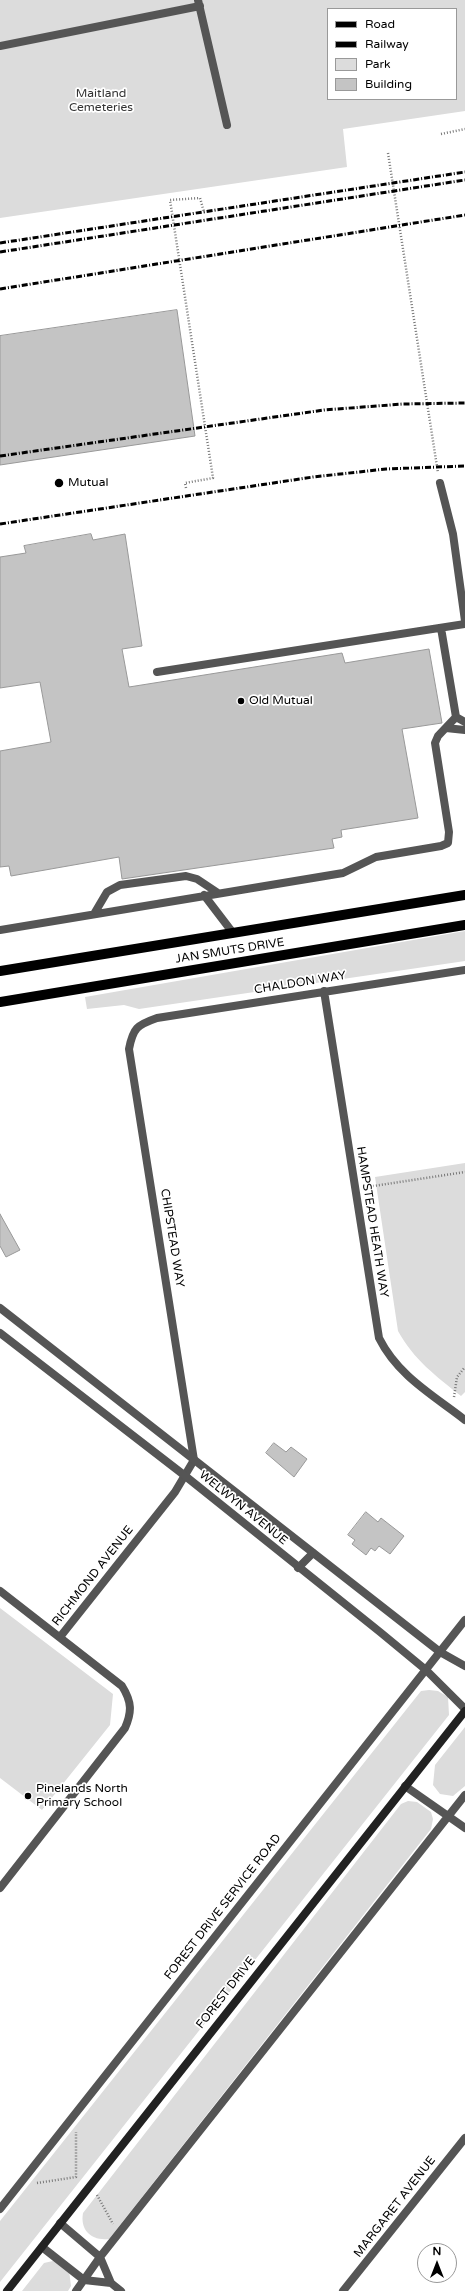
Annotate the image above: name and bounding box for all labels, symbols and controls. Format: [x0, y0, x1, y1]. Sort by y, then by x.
legend [327, 8, 457, 100]
text: Road [365, 17, 395, 31]
text: Railway [365, 37, 409, 51]
text: Park [365, 57, 391, 71]
text: Building [365, 77, 412, 91]
park label: Maitland Cemeteries [69, 87, 133, 115]
place label: Mutual [68, 476, 108, 490]
marker: Mutual [53, 477, 65, 489]
place label: Old Mutual [249, 694, 313, 708]
marker: Old Mutual [236, 696, 246, 706]
street label: JAN SMUTS DRIVE [174, 935, 286, 967]
street label: CHALDON WAY [253, 969, 347, 997]
street label: HAMPSTEAD HEATH WAY [353, 1145, 391, 1299]
street label: CHIPSTEAD WAY [157, 1188, 187, 1288]
street label: WELWYN AVENUE [196, 1468, 290, 1548]
street label: RICHMOND AVENUE [49, 1523, 137, 1629]
place label: Pinelands North Primary School [36, 1782, 128, 1810]
marker: Pinelands North Primary School [23, 1791, 33, 1801]
street label: FOREST DRIVE SERVICE ROAD [162, 1831, 284, 1983]
street label: FOREST DRIVE [193, 1954, 259, 2032]
street label: MARGARET AVENUE [351, 2153, 439, 2261]
north arrow [417, 2243, 457, 2283]

